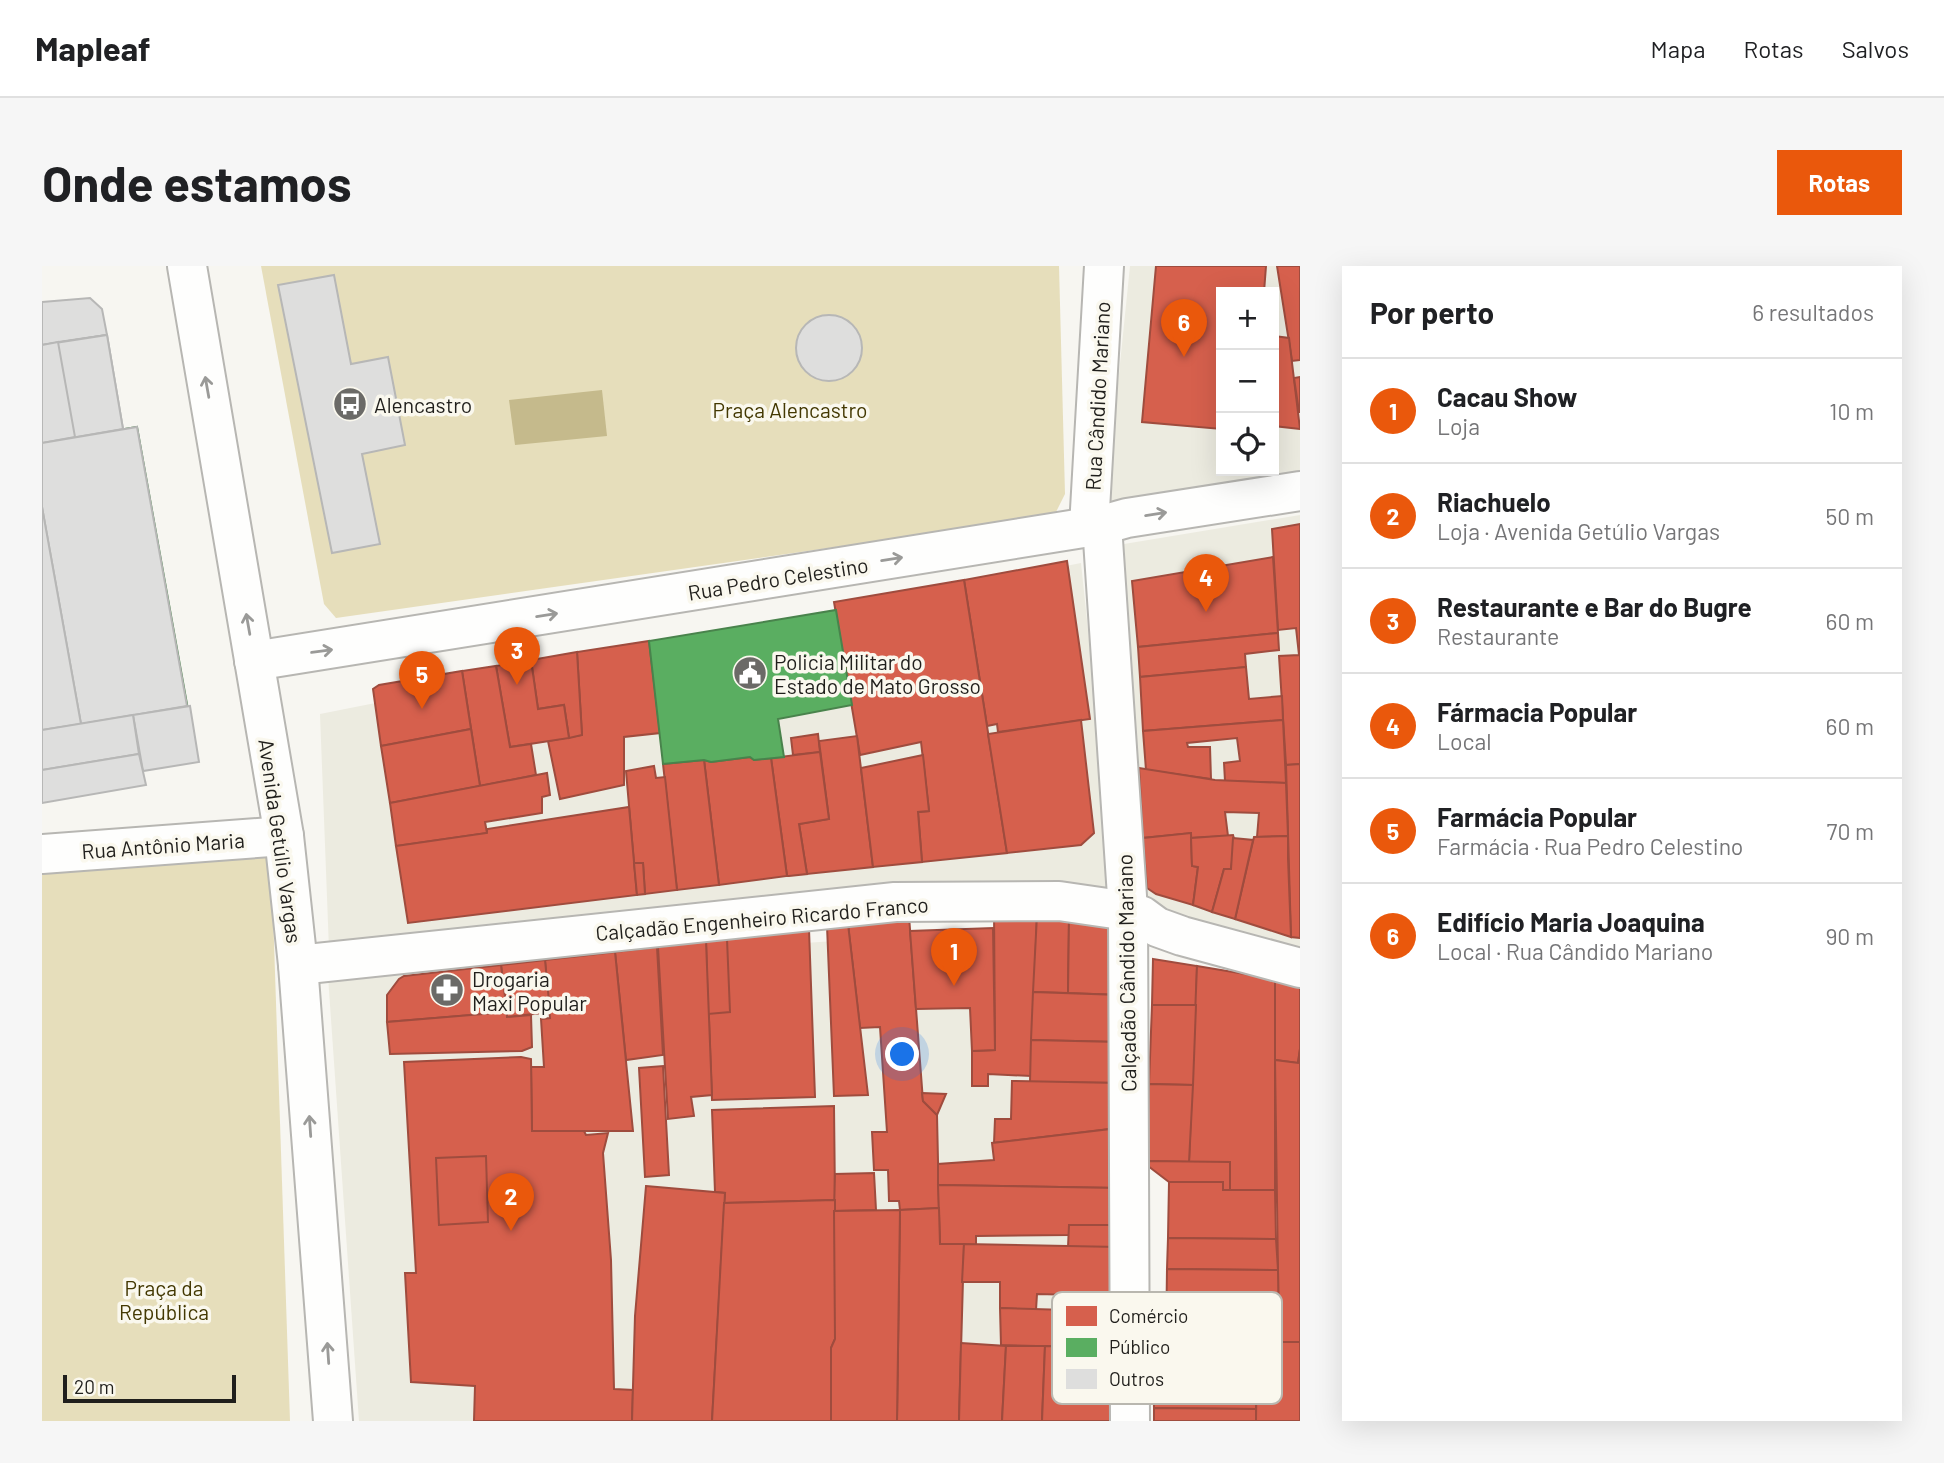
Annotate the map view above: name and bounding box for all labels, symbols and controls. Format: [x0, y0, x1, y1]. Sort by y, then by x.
text: Mapleaf [35, 28, 151, 68]
text: Mapa [1651, 34, 1706, 63]
text: Rotas [1744, 34, 1804, 63]
text: Salvos [1842, 34, 1909, 63]
button: Rotas [1777, 150, 1902, 215]
text: Onde estamos [42, 153, 351, 212]
map controls [1216, 287, 1279, 476]
button: + [1216, 287, 1279, 350]
text: Por perto [1370, 294, 1494, 330]
text: 6 resultados [1752, 298, 1874, 326]
pin: 6 [1161, 299, 1207, 357]
street label: Rua Cândido Mariano [1080, 301, 1114, 491]
button: − [1216, 350, 1279, 413]
one-way arrow [200, 376, 214, 399]
text: Cacau Show [1437, 381, 1577, 412]
bus stop icon: Alencastro [331, 385, 369, 423]
place label: Alencastro [374, 392, 472, 417]
park label: Praça Alencastro [713, 397, 867, 422]
text: 1 [1389, 397, 1397, 425]
text: 10 m [1829, 397, 1874, 425]
text: Loja [1437, 412, 1480, 440]
button: locate [1216, 413, 1279, 476]
text: Riachuelo [1437, 486, 1551, 517]
text: 2 [1387, 502, 1399, 530]
text: 50 m [1826, 502, 1874, 530]
one-way arrow [1144, 507, 1167, 520]
text: Loja · Avenida Getúlio Vargas [1437, 517, 1720, 545]
street label: Rua Pedro Celestino [686, 551, 870, 605]
one-way arrow [880, 552, 903, 565]
pin: 4 [1183, 554, 1229, 612]
text: Restaurante e Bar do Bugre [1437, 591, 1752, 622]
text: 3 [1387, 607, 1399, 635]
text: 60 m [1826, 607, 1874, 635]
one-way arrow [535, 608, 557, 621]
one-way arrow [241, 613, 254, 636]
text: Restaurante [1437, 622, 1559, 650]
pin: 3 [494, 627, 540, 685]
one-way arrow [310, 645, 333, 658]
place label: Policia Militar do Estado de Mato Grosso [774, 649, 981, 698]
pin: 5 [399, 651, 445, 709]
public building icon: Policia Militar do Estado de Mato Grosso [731, 654, 769, 692]
text: Fármacia Popular [1437, 696, 1637, 727]
text: 4 [1386, 712, 1400, 740]
text: 60 m [1826, 712, 1874, 740]
text: Local [1437, 727, 1492, 755]
street label: Avenida Getúlio Vargas [254, 737, 308, 945]
text: Farmácia Popular [1437, 801, 1637, 832]
text: 5 [1387, 817, 1399, 845]
text: 70 m [1827, 817, 1874, 845]
street label: Rua Antônio Maria [81, 827, 245, 863]
text: Farmácia · Rua Pedro Celestino [1437, 832, 1743, 860]
street label: Calçadão Cândido Mariano [1111, 854, 1141, 1092]
street label: Calçadão Engenheiro Ricardo Franco [594, 891, 930, 945]
text: Edifício Maria Joaquina [1437, 906, 1705, 937]
text: 6 [1387, 922, 1399, 950]
text: 90 m [1825, 922, 1874, 950]
pin: 1 [931, 928, 977, 986]
text: Local · Rua Cândido Mariano [1437, 937, 1713, 965]
place label: Drogaria Maxi Popular [472, 966, 587, 1015]
pharmacy icon: Drogaria Maxi Popular [428, 971, 466, 1009]
your location [885, 1037, 919, 1071]
one-way arrow [304, 1115, 317, 1138]
pin: 2 [488, 1173, 534, 1231]
park label: Praça da República [119, 1275, 209, 1324]
legend [1052, 1292, 1282, 1404]
text: Comércio [1109, 1304, 1188, 1327]
text: Público [1109, 1335, 1170, 1358]
one-way arrow [321, 1342, 334, 1365]
text: Outros [1109, 1367, 1164, 1390]
scale bar [63, 1372, 236, 1404]
text: 20 m [74, 1375, 114, 1398]

